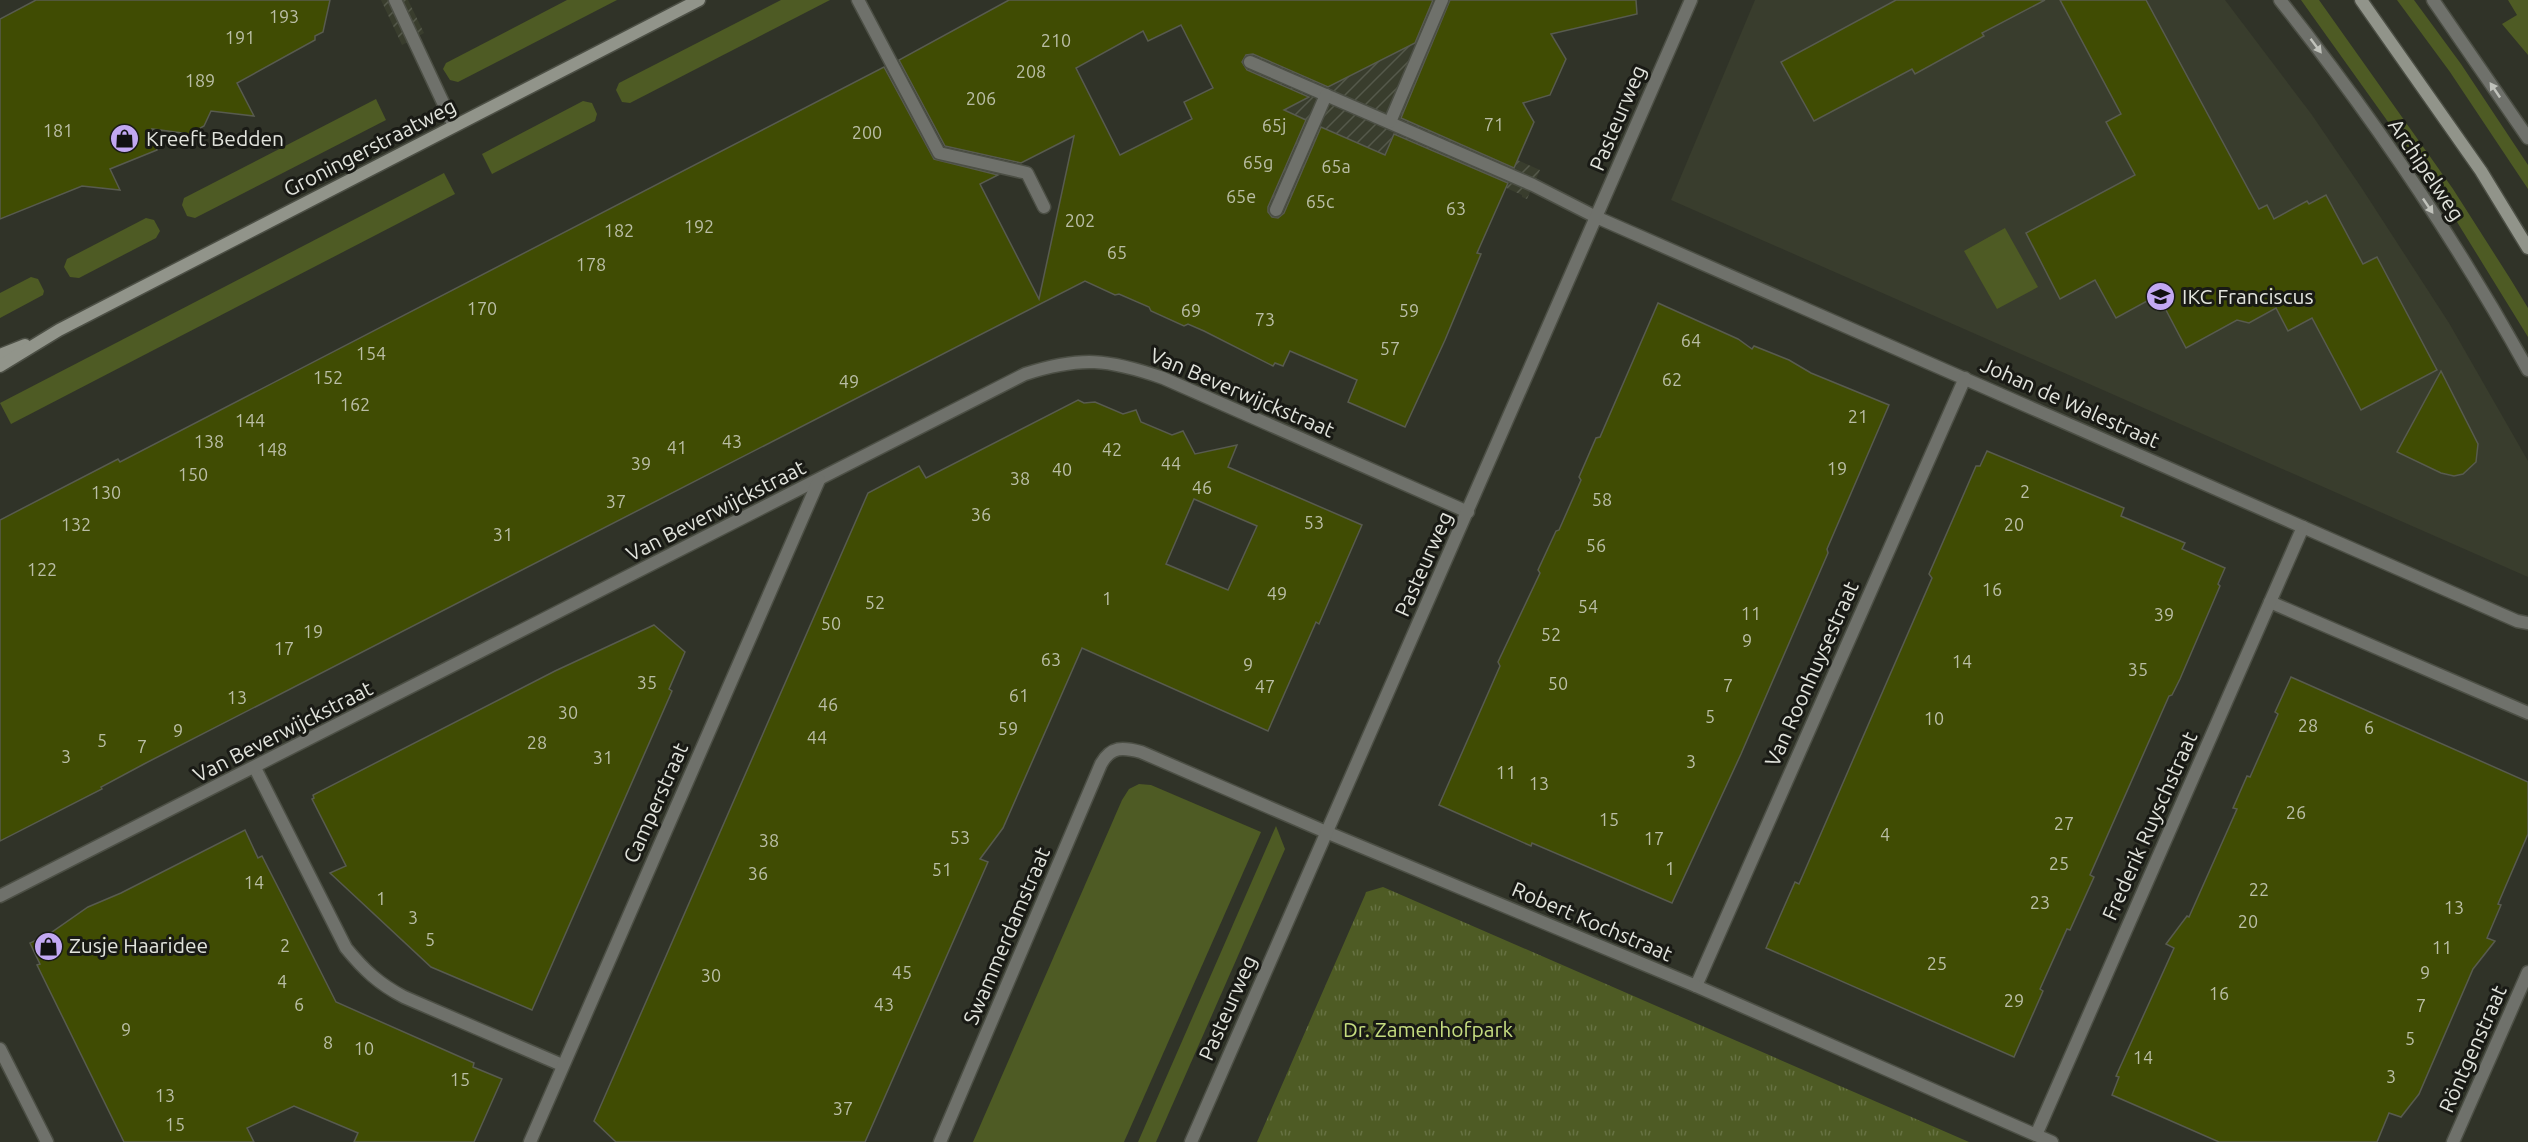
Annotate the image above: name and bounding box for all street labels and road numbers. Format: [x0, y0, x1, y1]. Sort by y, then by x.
street label: Pasteurweg [1584, 61, 1650, 174]
street label: Groningerstraatweg [279, 93, 460, 201]
street label: Archipelweg [2384, 114, 2470, 225]
street label: Van Beverwijckstraat [1147, 342, 1338, 442]
street label: Johan de Walestraat [1977, 352, 2163, 452]
street label: Van Beverwijckstraat [622, 455, 809, 566]
street label: Pasteurweg [1389, 507, 1457, 620]
street label: Van Roonhuysestraat [1759, 577, 1863, 770]
street label: Van Beverwijckstraat [189, 676, 376, 787]
street label: Frederik Ruyschstraat [2097, 728, 2201, 924]
street label: Camperstraat [618, 739, 692, 866]
street label: Swammerdamstraat [958, 843, 1054, 1028]
street label: Robert Kochstraat [1509, 876, 1676, 966]
street label: Pasteurweg [1193, 951, 1261, 1064]
street label: Röntgenstraat [2433, 981, 2511, 1116]

